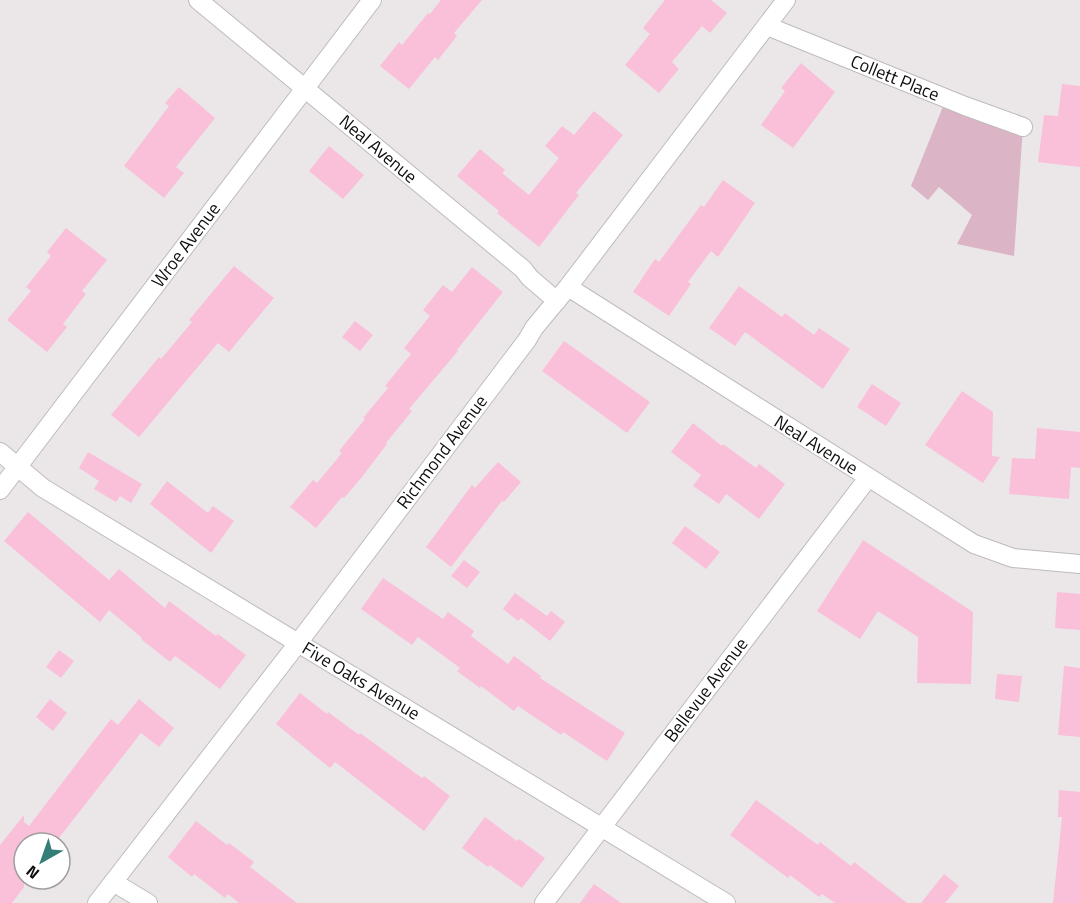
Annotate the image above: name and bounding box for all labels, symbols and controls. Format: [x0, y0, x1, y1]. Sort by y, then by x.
street label: Collett Place [847, 47, 944, 108]
street label: Neal Avenue [333, 108, 423, 189]
street label: Wroe Avenue [145, 196, 227, 293]
street label: Richmond Avenue [390, 389, 493, 514]
street label: Neal Avenue [769, 408, 864, 481]
street label: Bellevue Avenue [657, 632, 754, 748]
street label: Five Oaks Avenue [297, 635, 425, 726]
north arrow [12, 831, 72, 891]
text: N [20, 860, 44, 885]

